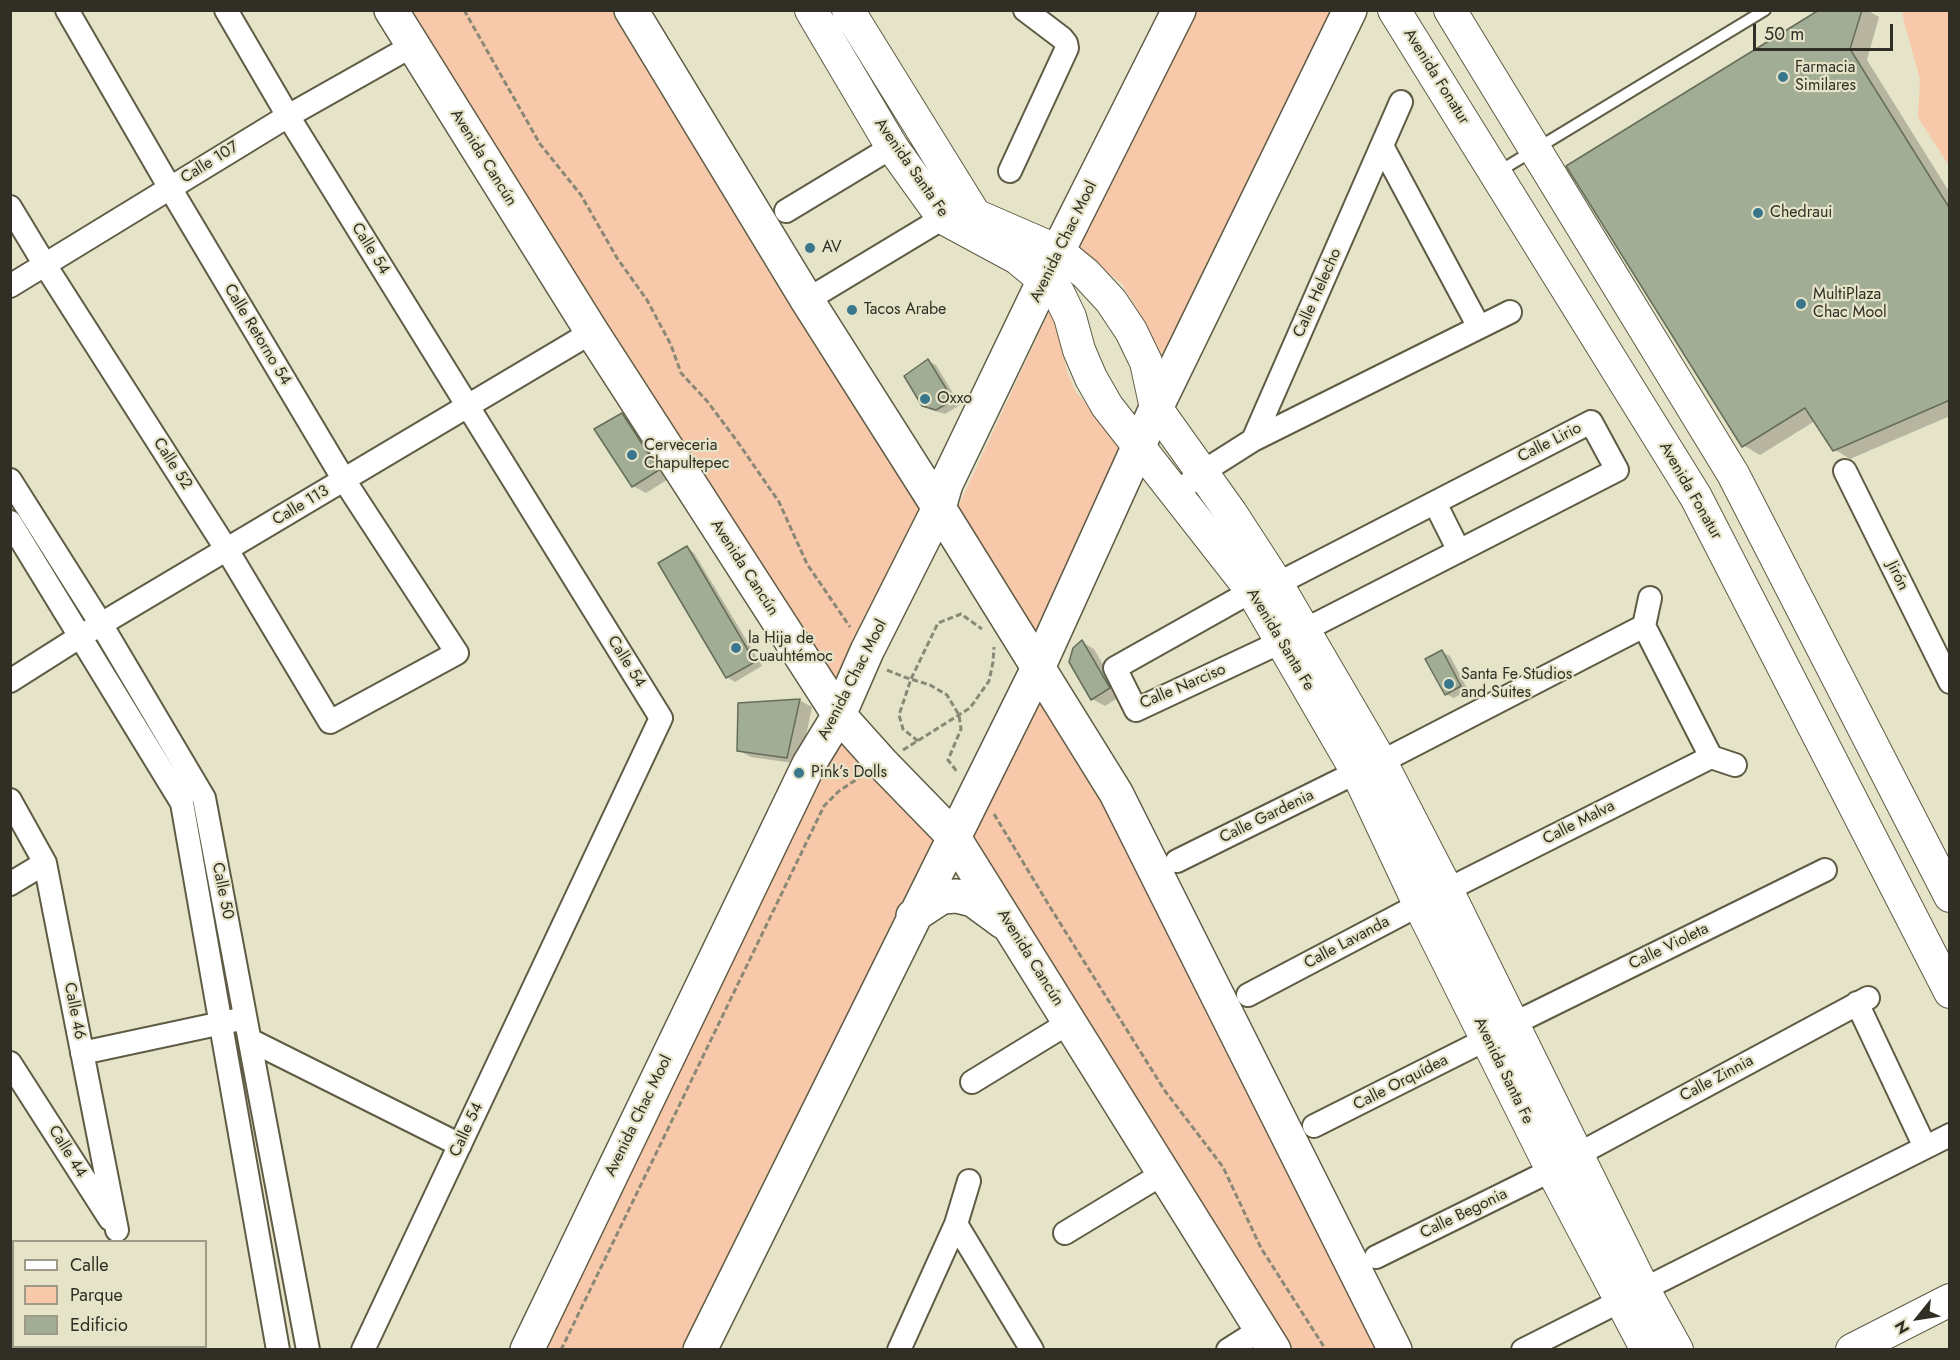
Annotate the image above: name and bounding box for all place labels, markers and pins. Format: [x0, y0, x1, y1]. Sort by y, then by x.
place label: Farmacia Similares [1795, 58, 1856, 96]
marker: Farmacia Similares [1776, 70, 1790, 84]
place label: Chedraui [1770, 203, 1832, 223]
marker: Chedraui [1751, 206, 1765, 220]
place label: AV [822, 238, 842, 258]
marker: AV [803, 241, 817, 255]
place label: MultiPlaza Chac Mool [1813, 285, 1887, 323]
marker: MultiPlaza Chac Mool [1794, 297, 1808, 311]
place label: Tacos Arabe [864, 300, 946, 320]
marker: Tacos Arabe [845, 303, 859, 317]
place label: Oxxo [937, 389, 972, 409]
marker: Oxxo [918, 392, 932, 406]
place label: Cerveceria Chapultepec [644, 436, 729, 474]
marker: Cerveceria Chapultepec [625, 448, 639, 462]
place label: la Hija de Cuauhtémoc [748, 629, 833, 667]
marker: la Hija de Cuauhtémoc [729, 641, 743, 655]
place label: Santa Fe Studios and Suites [1461, 665, 1572, 703]
marker: Santa Fe Studios and Suites [1442, 677, 1456, 691]
place label: Pink’s Dolls [811, 763, 887, 783]
marker: Pink’s Dolls [792, 766, 806, 780]

